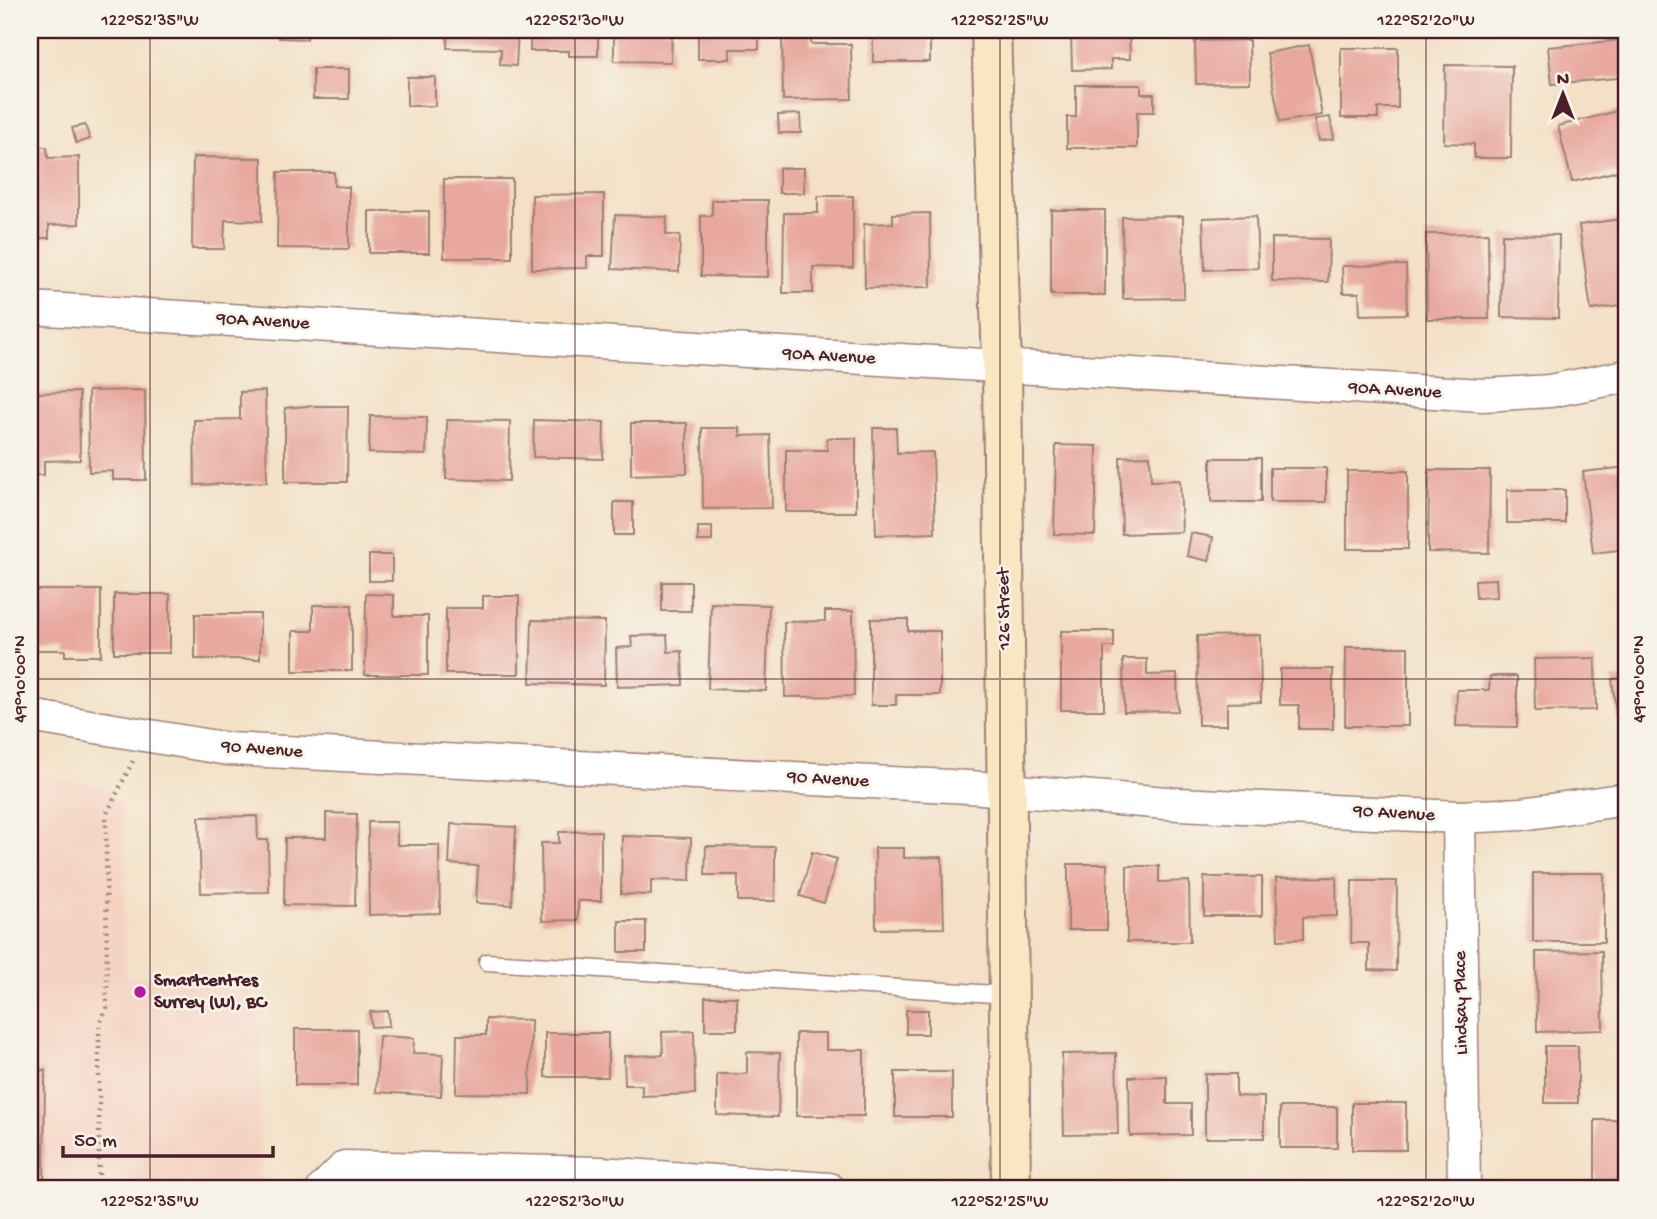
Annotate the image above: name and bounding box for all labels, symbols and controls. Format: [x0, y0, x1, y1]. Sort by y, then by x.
text: 122°52'35"W [100, 11, 199, 32]
text: 122°52'30"W [525, 11, 624, 32]
text: 122°52'25"W [951, 11, 1048, 32]
text: 122°52'20"W [1376, 11, 1475, 32]
north arrow [1528, 60, 1598, 130]
text: N [1557, 69, 1569, 92]
street label: 90A Avenue [215, 308, 310, 336]
street label: 90A Avenue [781, 343, 876, 371]
street label: 90A Avenue [1347, 377, 1442, 405]
street label: 126 Street [993, 566, 1017, 651]
text: 49°10'00"N [11, 635, 32, 723]
text: 49°10'00"N [1630, 635, 1651, 723]
street label: 90 Avenue [219, 736, 304, 764]
street label: 90 Avenue [785, 766, 870, 794]
street label: 90 Avenue [1351, 800, 1436, 828]
street label: Lindsay Place [1450, 951, 1474, 1055]
place label: Smartcentres Surrey (W), BC [154, 970, 268, 1015]
marker: Smartcentres Surrey (W), BC [132, 984, 148, 1000]
scale bar [63, 1114, 273, 1158]
text: 50 m [74, 1130, 117, 1155]
text: 122°52'35"W [100, 1192, 199, 1213]
text: 122°52'30"W [525, 1192, 624, 1213]
text: 122°52'25"W [951, 1192, 1048, 1213]
text: 122°52'20"W [1376, 1192, 1475, 1213]

